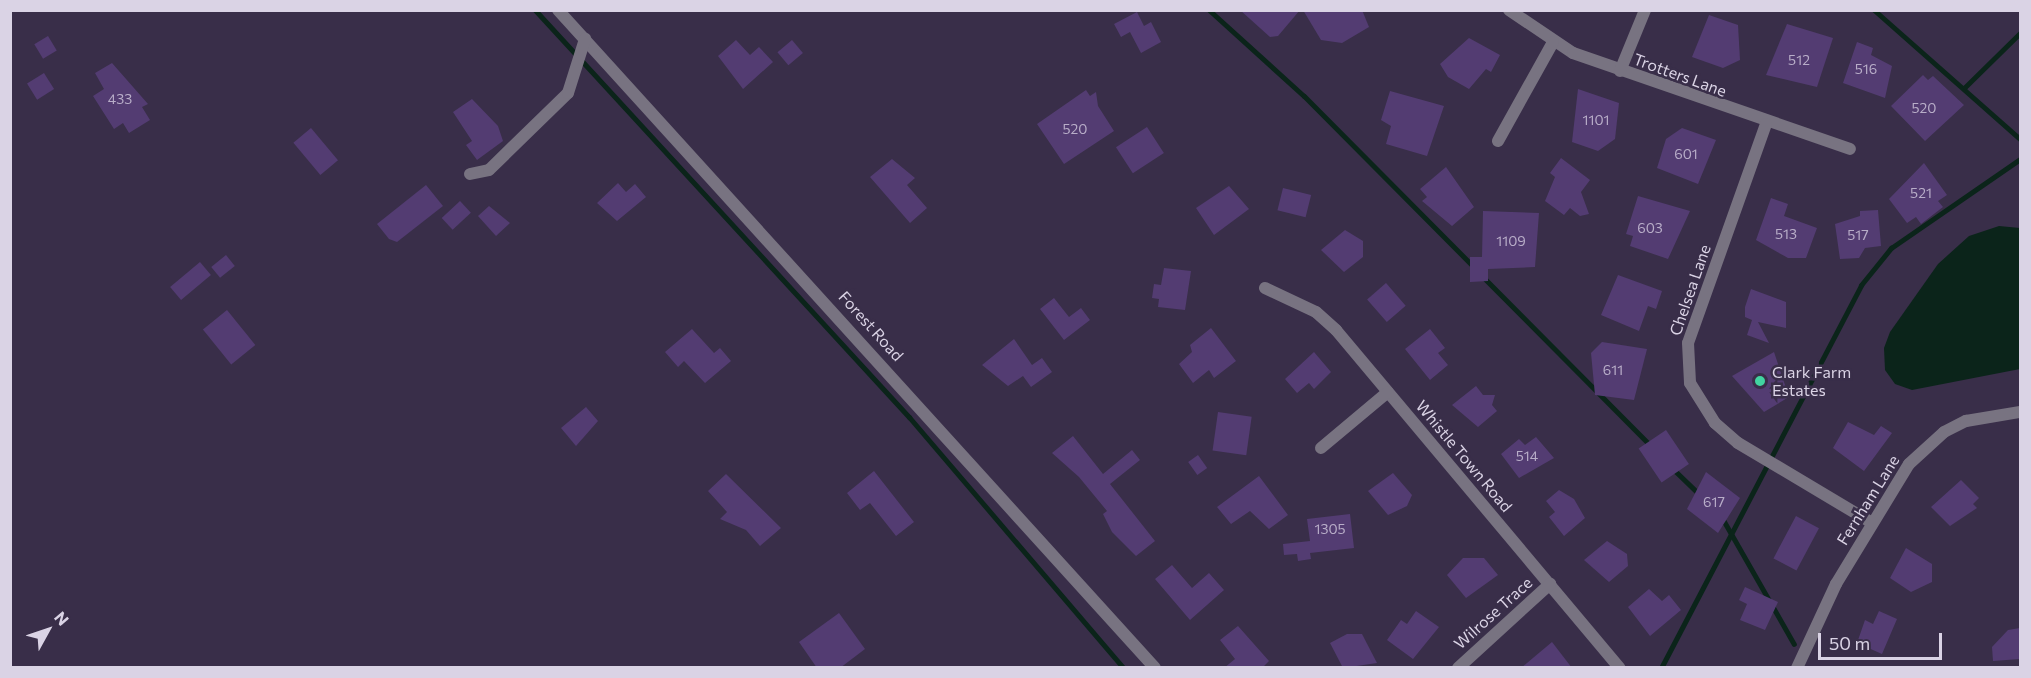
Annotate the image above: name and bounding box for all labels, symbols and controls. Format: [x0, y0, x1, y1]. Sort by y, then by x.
street label: Trotters Lane [1631, 49, 1729, 101]
house number: 512 [1788, 52, 1810, 68]
house number: 516 [1855, 61, 1877, 77]
house number: 433 [108, 91, 132, 107]
house number: 520 [1912, 100, 1936, 116]
house number: 1101 [1582, 112, 1610, 128]
house number: 520 [1063, 121, 1087, 137]
house number: 601 [1674, 146, 1698, 162]
house number: 521 [1910, 185, 1932, 201]
house number: 603 [1637, 220, 1663, 236]
house number: 513 [1775, 226, 1797, 242]
house number: 517 [1847, 227, 1869, 243]
house number: 1109 [1496, 233, 1526, 249]
street label: Chelsea Lane [1665, 242, 1715, 338]
street label: Forest Road [835, 287, 907, 365]
house number: 611 [1603, 362, 1623, 378]
place label: Clark Farm Estates [1772, 362, 1851, 400]
marker: Clark Farm Estates [1753, 374, 1767, 388]
street label: Whistle Town Road [1412, 396, 1516, 516]
house number: 514 [1516, 448, 1538, 464]
street label: Fernham Lane [1833, 451, 1903, 549]
house number: 617 [1703, 494, 1725, 510]
house number: 1305 [1314, 521, 1346, 537]
street label: Wilrose Trace [1450, 573, 1536, 653]
north arrow [18, 600, 78, 660]
text: N [51, 607, 73, 629]
scale bar [1821, 621, 1946, 659]
text: 50 m [1829, 632, 1870, 654]

